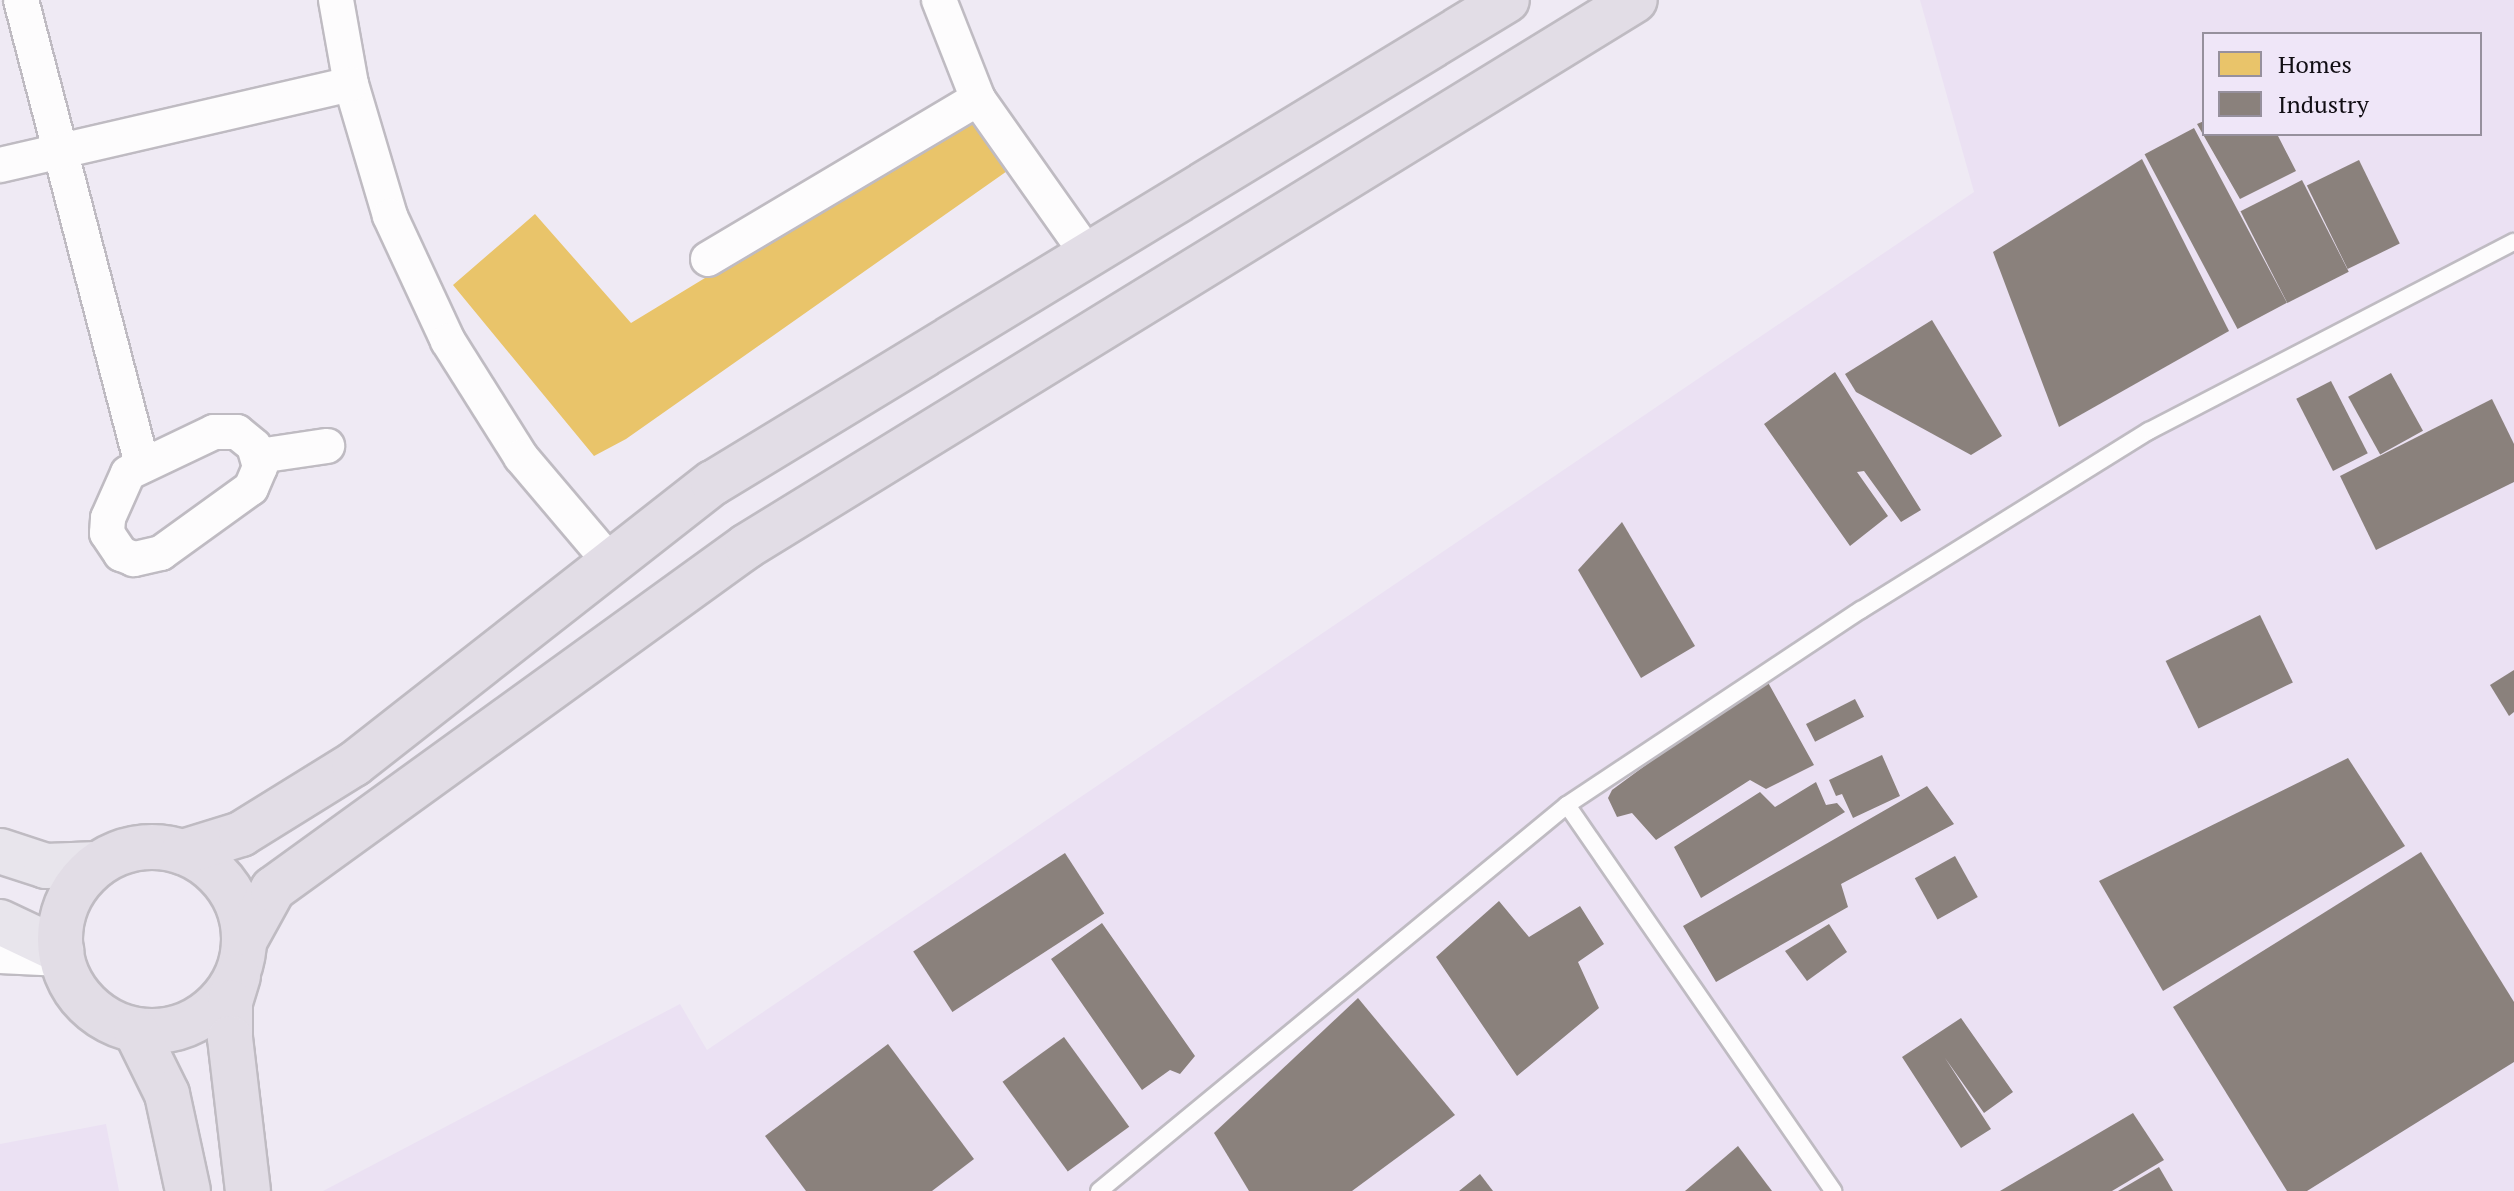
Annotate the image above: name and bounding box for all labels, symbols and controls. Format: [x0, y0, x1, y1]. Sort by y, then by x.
legend [2202, 32, 2482, 136]
text: Homes [2278, 48, 2352, 80]
text: Industry [2278, 88, 2369, 120]

